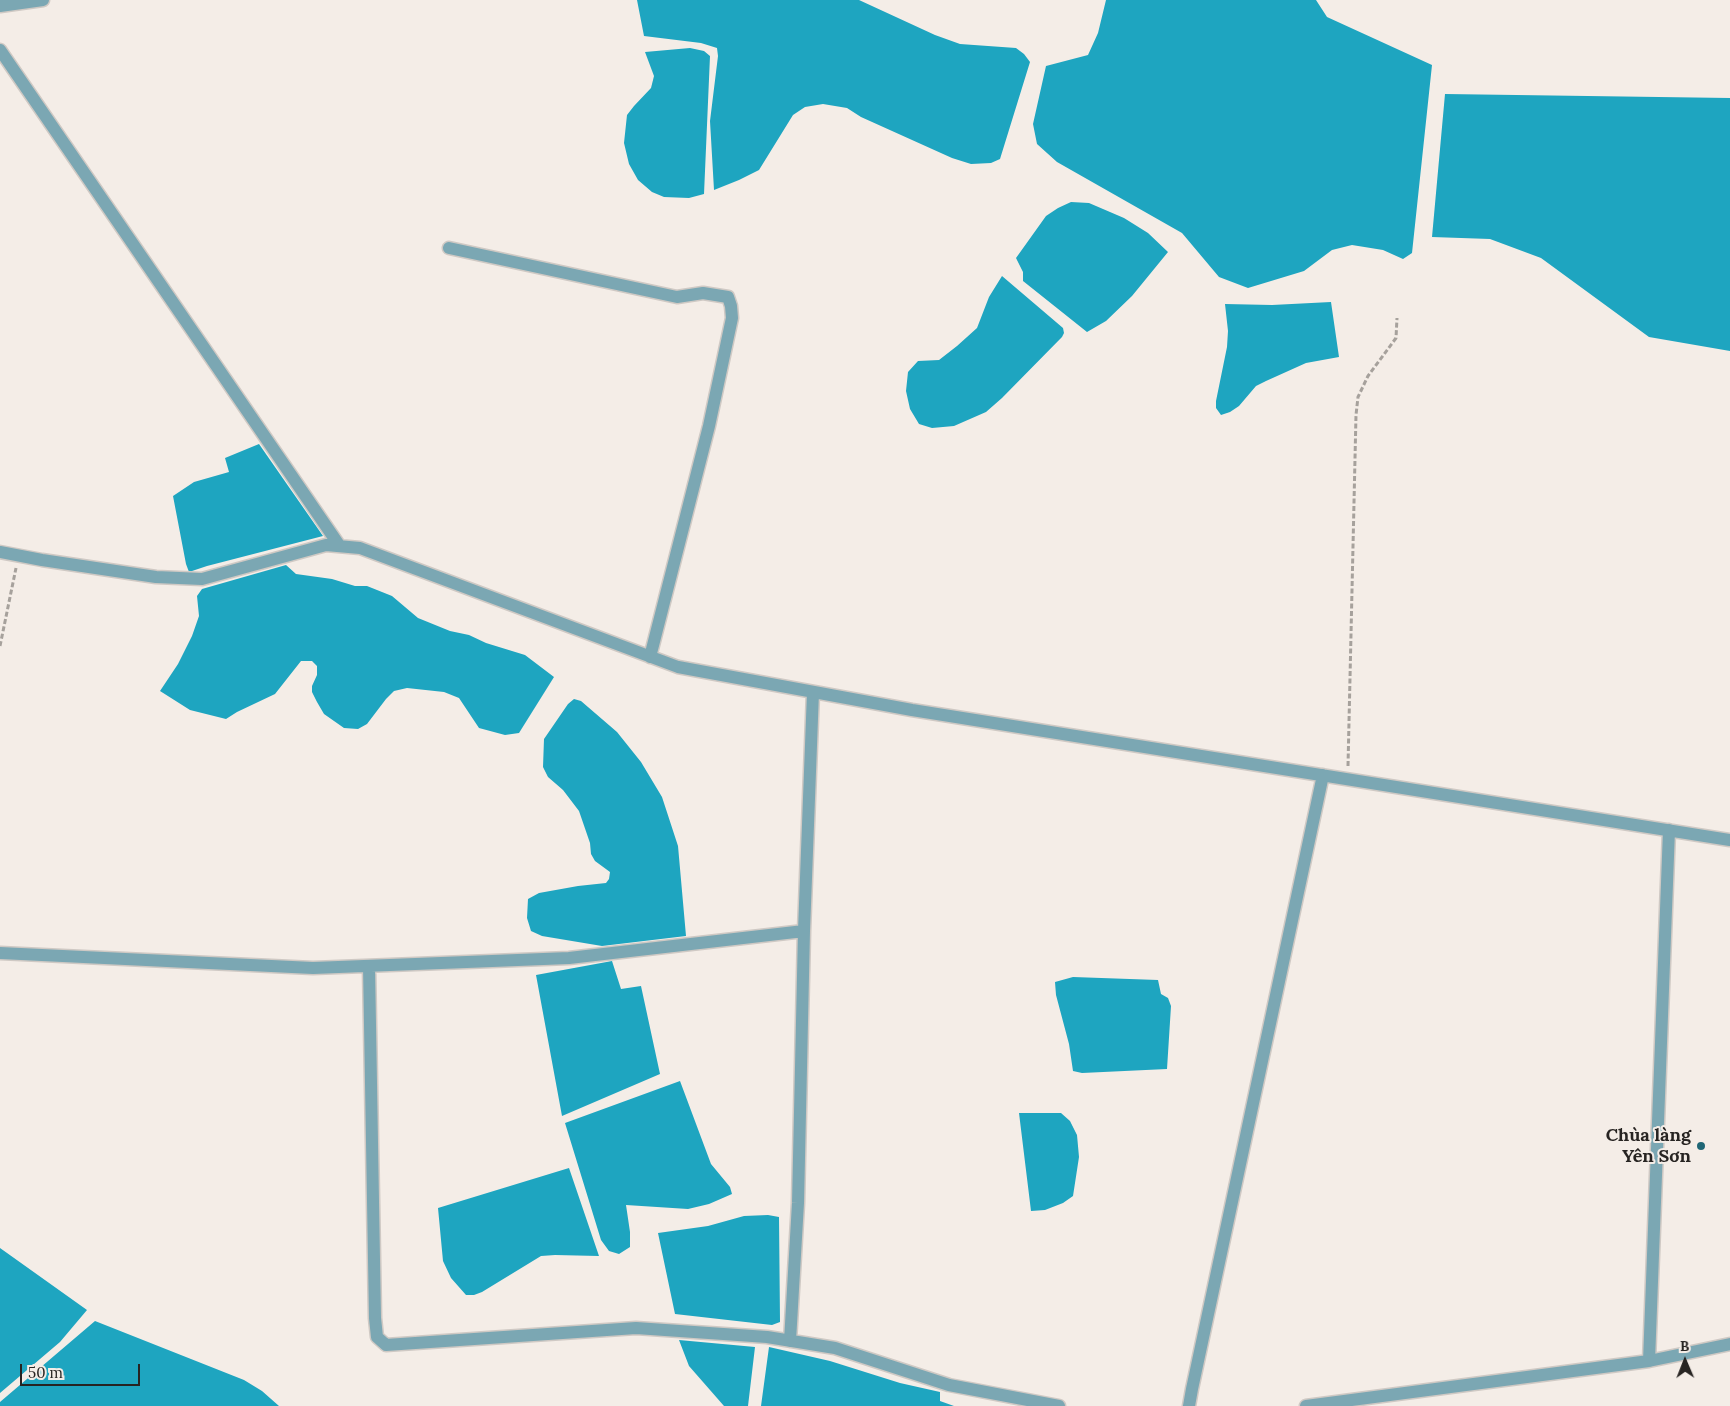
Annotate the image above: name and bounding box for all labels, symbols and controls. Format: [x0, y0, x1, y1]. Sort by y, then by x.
place label: Chùa làng Yên Sơn [1606, 1125, 1691, 1168]
marker: Chùa làng Yên Sơn [1695, 1140, 1707, 1152]
north arrow [1660, 1336, 1710, 1386]
text: B [1680, 1337, 1690, 1355]
scale bar [22, 1354, 142, 1386]
text: 50 m [28, 1363, 63, 1382]

